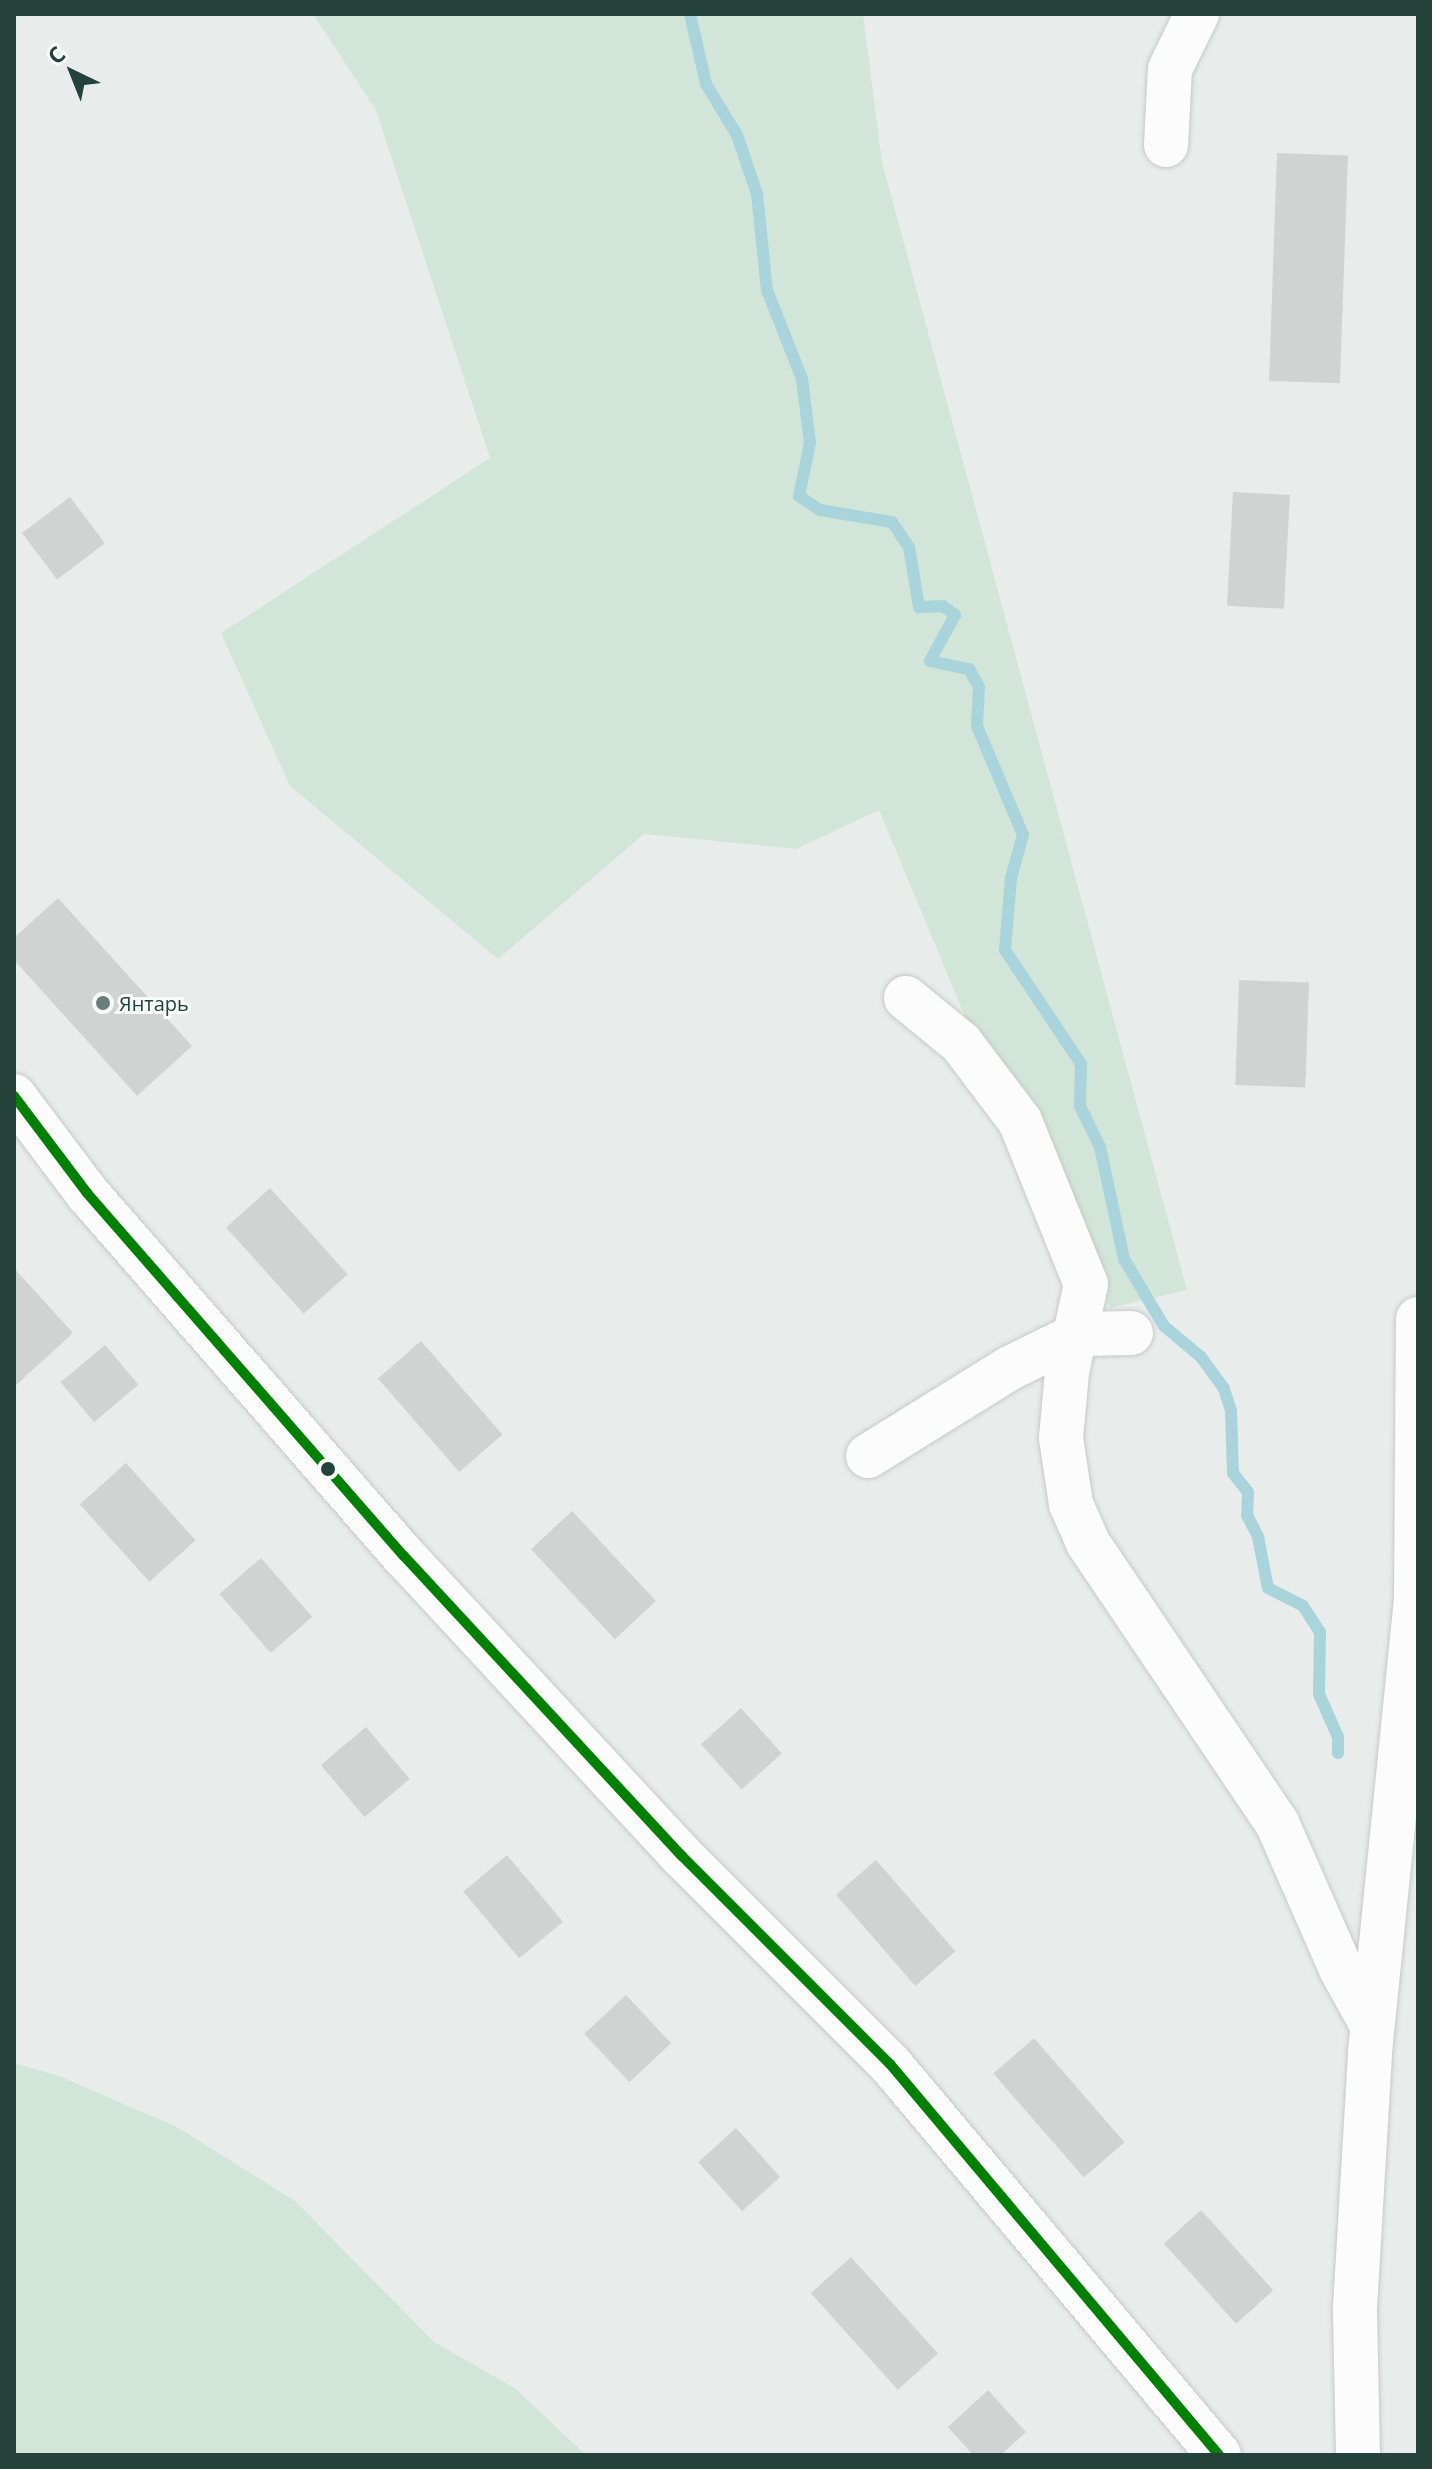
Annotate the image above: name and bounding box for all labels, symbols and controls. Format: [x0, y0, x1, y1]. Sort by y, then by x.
north arrow [32, 32, 112, 112]
text: С [40, 39, 71, 70]
place label: Янтарь [119, 991, 189, 1015]
marker: Янтарь [94, 994, 112, 1012]
unlabelled marker [320, 1461, 336, 1477]

